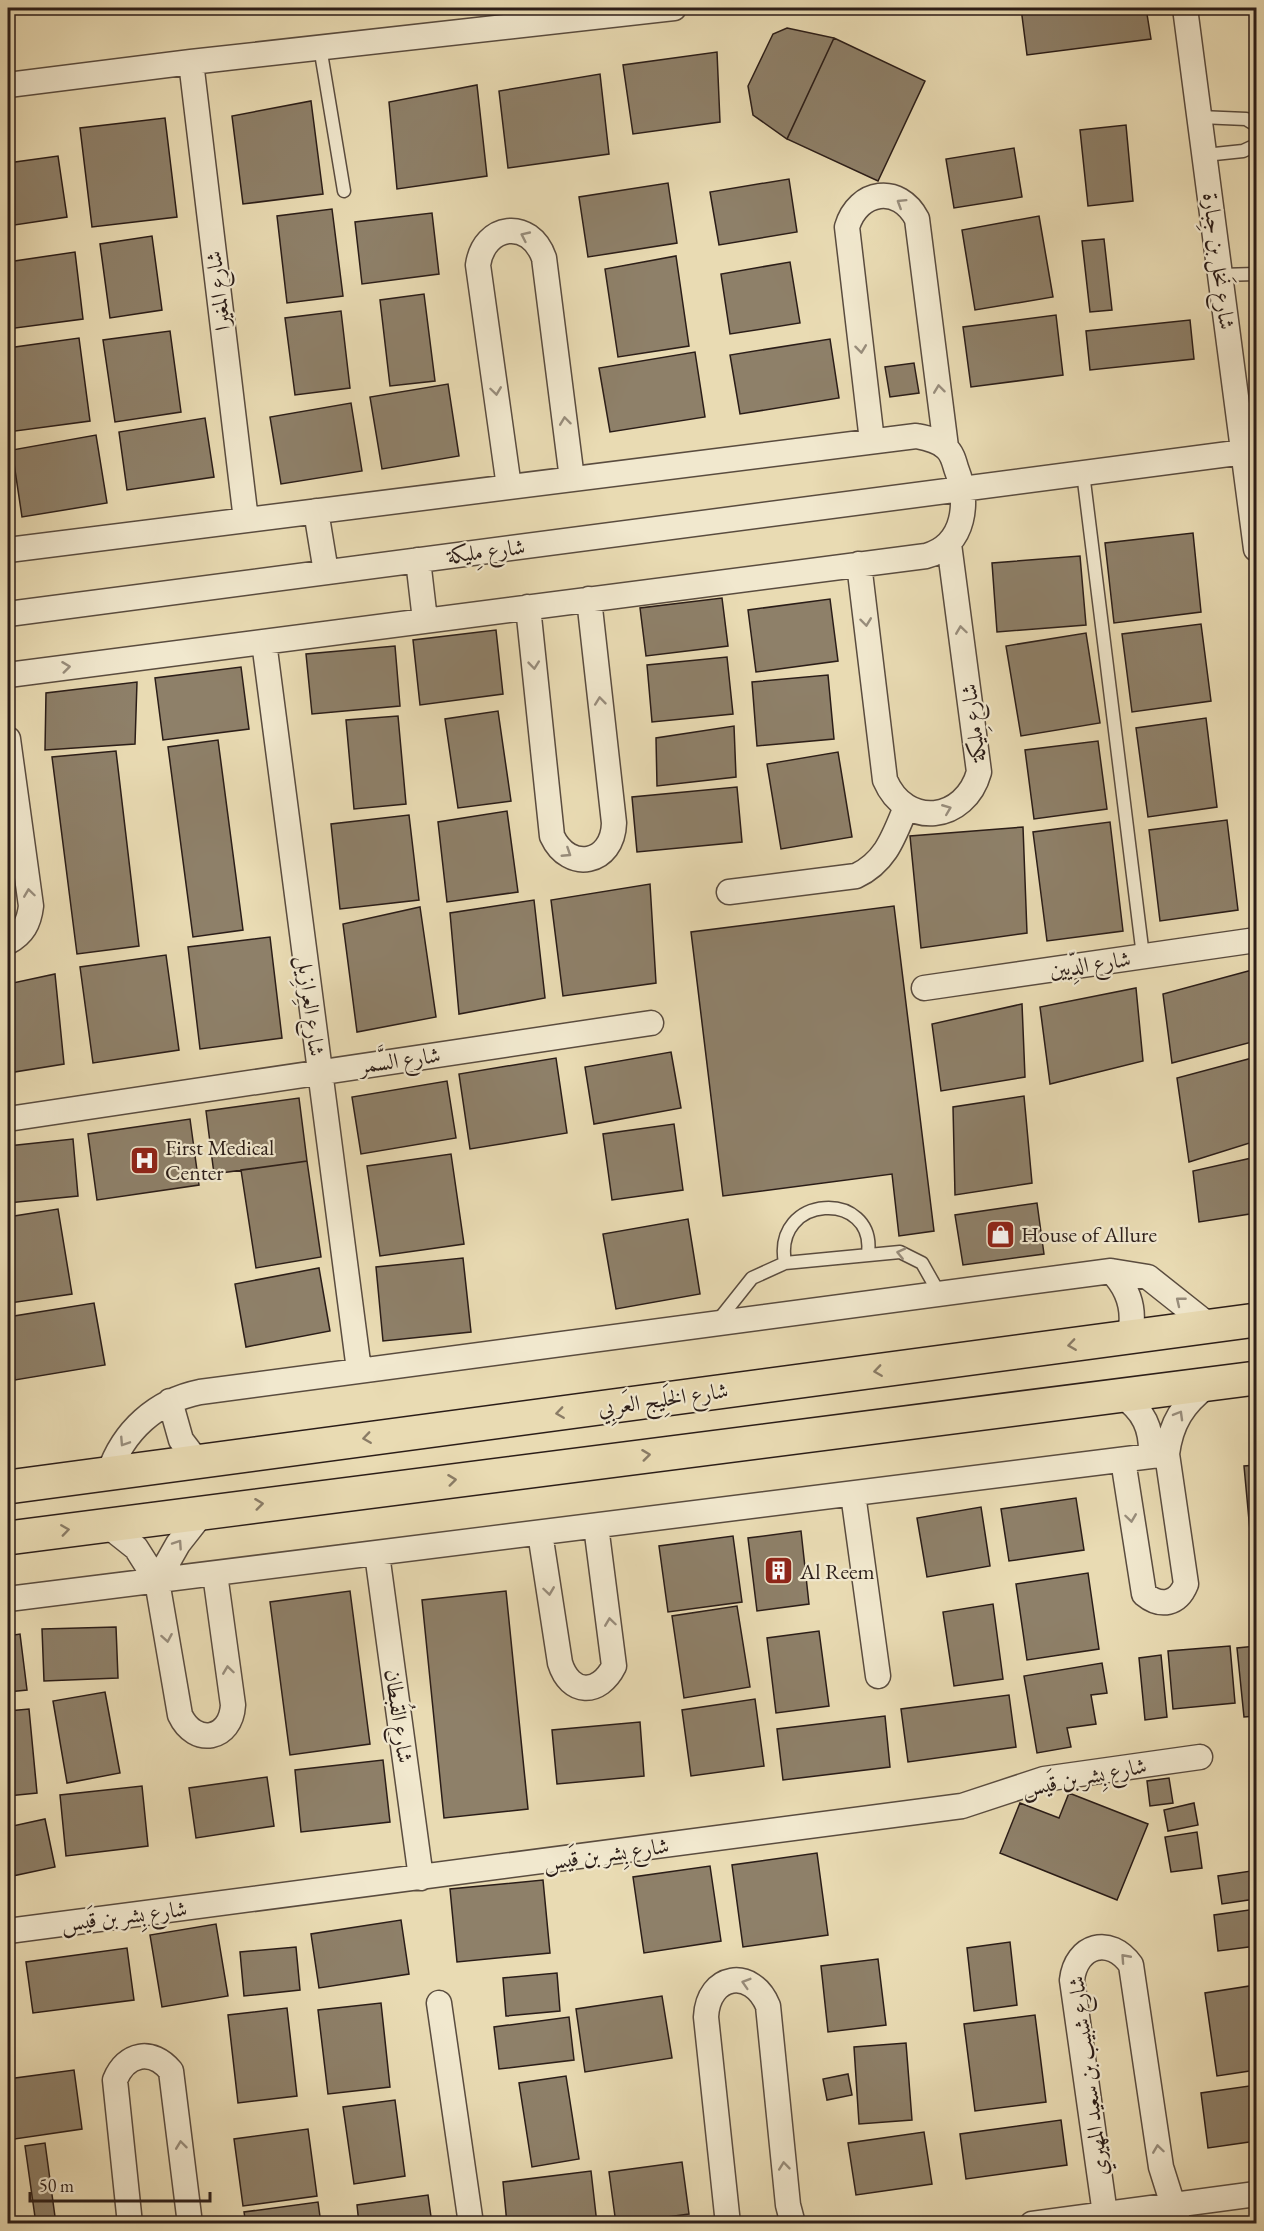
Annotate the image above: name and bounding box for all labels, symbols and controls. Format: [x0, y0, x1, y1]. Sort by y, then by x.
street label: شارع نَخل بن جِبارة [1192, 191, 1243, 332]
one-way arrow [897, 199, 908, 210]
one-way arrow [521, 231, 532, 243]
street label: شارع المغيرا [199, 249, 241, 333]
one-way arrow [854, 345, 866, 354]
one-way arrow [933, 385, 945, 394]
one-way arrow [489, 387, 501, 396]
one-way arrow [559, 416, 571, 425]
street label: شارع مِليكة [444, 532, 527, 574]
one-way arrow [859, 618, 872, 627]
one-way arrow [956, 625, 968, 634]
one-way arrow [527, 661, 540, 670]
one-way arrow [61, 662, 70, 674]
street label: شارع مِليكة [954, 682, 996, 765]
one-way arrow [594, 696, 607, 705]
one-way arrow [941, 804, 952, 816]
one-way arrow [561, 845, 571, 857]
one-way arrow [24, 889, 36, 898]
street label: شارع الدِّيين [1047, 943, 1133, 988]
street label: شارع العِرازِيل [286, 954, 332, 1059]
street label: شارع السَّمر [355, 1036, 443, 1084]
place label: First Medical Center [165, 1133, 274, 1187]
hospital icon: First Medical Center [128, 1144, 160, 1176]
shop icon: House of Allure [984, 1218, 1016, 1250]
place label: House of Allure [1021, 1220, 1157, 1249]
one-way arrow [896, 1248, 906, 1261]
one-way arrow [1176, 1298, 1187, 1309]
one-way arrow [1067, 1339, 1076, 1351]
one-way arrow [874, 1364, 883, 1376]
street label: شارع الخَلِيج العَربِي [596, 1374, 731, 1428]
one-way arrow [555, 1406, 565, 1418]
one-way arrow [1172, 1411, 1183, 1421]
one-way arrow [362, 1432, 371, 1444]
one-way arrow [120, 1435, 131, 1446]
one-way arrow [641, 1449, 650, 1462]
one-way arrow [448, 1474, 457, 1486]
one-way arrow [254, 1499, 263, 1511]
one-way arrow [1125, 1513, 1137, 1522]
one-way arrow [61, 1525, 70, 1537]
one-way arrow [171, 1540, 182, 1551]
building icon: Al Reem [763, 1555, 795, 1587]
place label: Al Reem [799, 1557, 875, 1586]
one-way arrow [542, 1585, 555, 1595]
one-way arrow [604, 1617, 616, 1626]
one-way arrow [160, 1633, 173, 1643]
one-way arrow [223, 1666, 235, 1675]
street label: شارع القُبطان [374, 1667, 424, 1765]
street label: شارع بِشر بن قَيس [1019, 1750, 1150, 1807]
street label: شارع بِشر بن قَيس [541, 1830, 671, 1881]
street label: شارع بِشر بن قَيس [59, 1893, 189, 1942]
one-way arrow [1121, 1955, 1132, 1965]
street label: شارع شبيب بن سعيد المهيري [1061, 1974, 1119, 2178]
one-way arrow [741, 1978, 751, 1991]
one-way arrow [175, 2140, 188, 2149]
one-way arrow [1153, 2144, 1165, 2153]
one-way arrow [778, 2161, 791, 2170]
scale bar [30, 2165, 210, 2203]
text: 50 m [39, 2174, 74, 2197]

